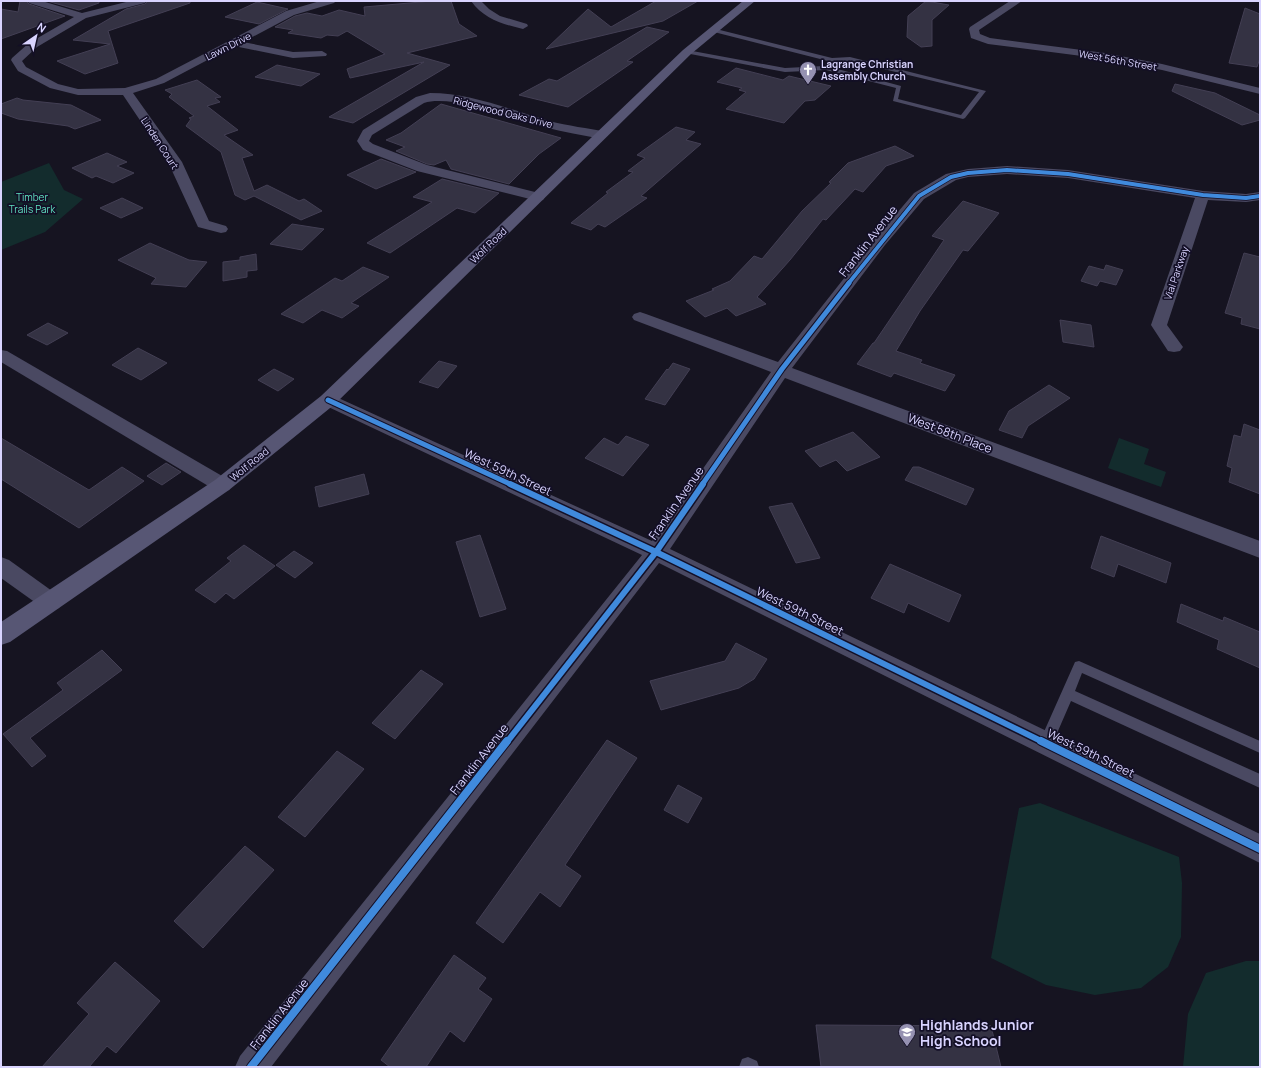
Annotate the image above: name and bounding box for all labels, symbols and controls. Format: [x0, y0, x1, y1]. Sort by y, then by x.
north arrow [16, 16, 56, 56]
text: N [34, 19, 49, 36]
street label: Lawn Drive [203, 28, 253, 63]
street label: West 56th Street [1078, 46, 1158, 74]
place label: Lagrange Christian Assembly Church [821, 57, 913, 83]
church icon: Lagrange Christian Assembly Church [798, 60, 818, 85]
street label: Ridgewood Oaks Drive [452, 93, 554, 131]
street label: Linden Court [138, 114, 182, 172]
park label: Timber Trails Park [9, 190, 56, 216]
street label: Franklin Avenue [835, 202, 901, 280]
street label: Wolf Road [466, 224, 510, 266]
street label: Vial Parkway [1160, 244, 1192, 302]
street label: West 58th Place [905, 409, 995, 457]
street label: Wolf Road [227, 444, 271, 484]
street label: West 59th Street [461, 444, 555, 500]
street label: Franklin Avenue [644, 463, 708, 543]
street label: West 59th Street [754, 583, 847, 640]
street label: Franklin Avenue [446, 720, 512, 798]
street label: West 59th Street [1045, 725, 1138, 782]
street label: Franklin Avenue [246, 975, 312, 1053]
place label: Highlands Junior High School [920, 1015, 1034, 1050]
school or university icon: Highlands Junior High School [897, 1022, 917, 1047]

